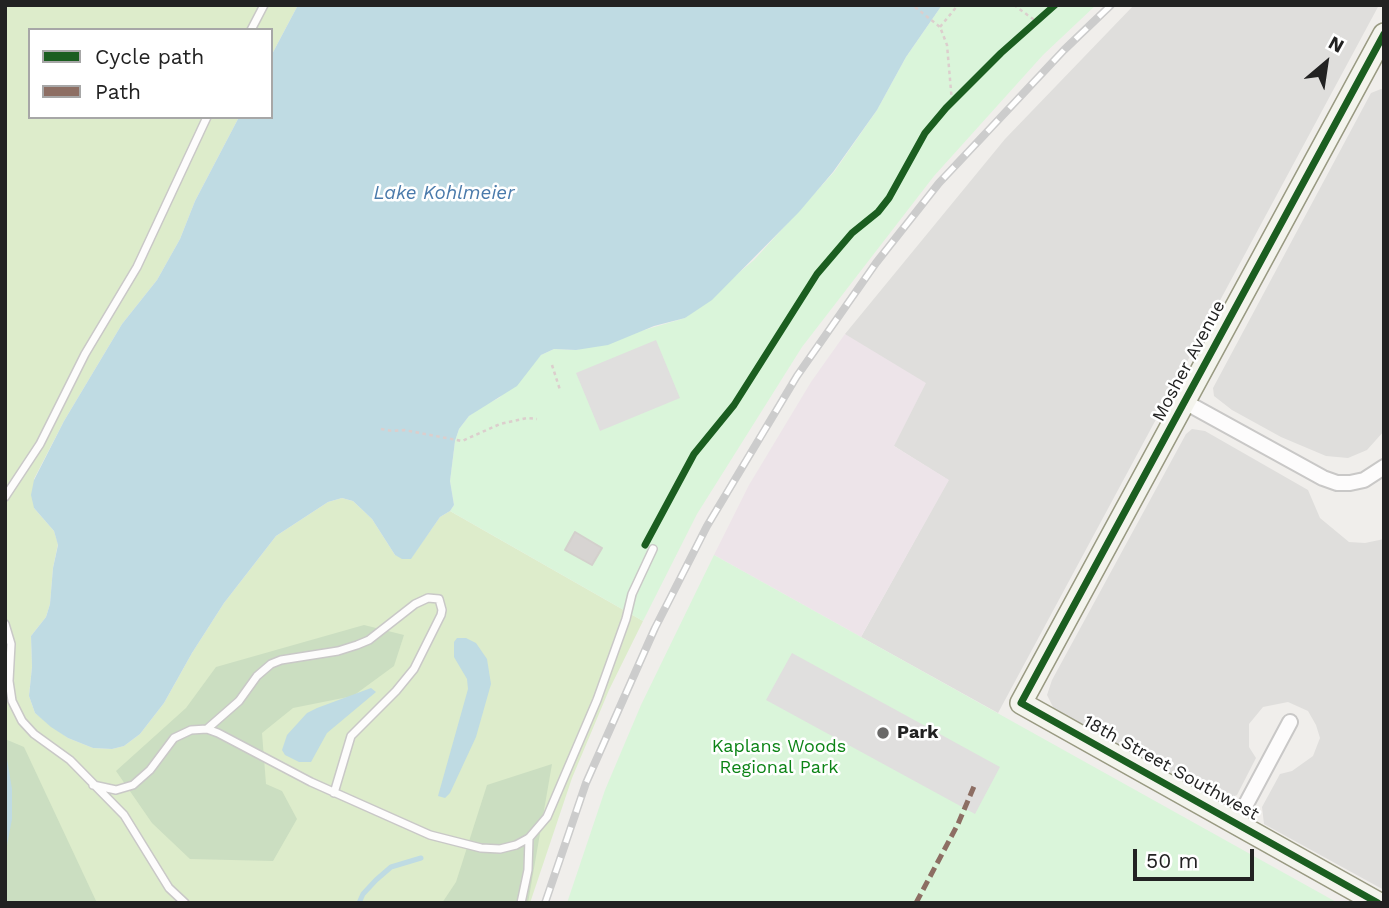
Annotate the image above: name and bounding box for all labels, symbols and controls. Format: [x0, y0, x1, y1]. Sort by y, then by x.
legend [28, 28, 273, 119]
north arrow [1291, 28, 1361, 98]
text: N [1325, 31, 1348, 58]
text: Cycle path [95, 44, 204, 69]
text: Path [95, 79, 141, 104]
water label: Lake Kohlmeier [373, 182, 515, 204]
street label: Mosher Avenue [1148, 297, 1230, 425]
street label: 18th Street Southwest [1079, 711, 1263, 825]
place label: Park [897, 722, 938, 744]
marker: Park [875, 725, 891, 741]
park label: Kaplans Woods Regional Park [712, 736, 846, 778]
scale bar [1137, 834, 1258, 878]
text: 50 m [1146, 848, 1198, 873]

